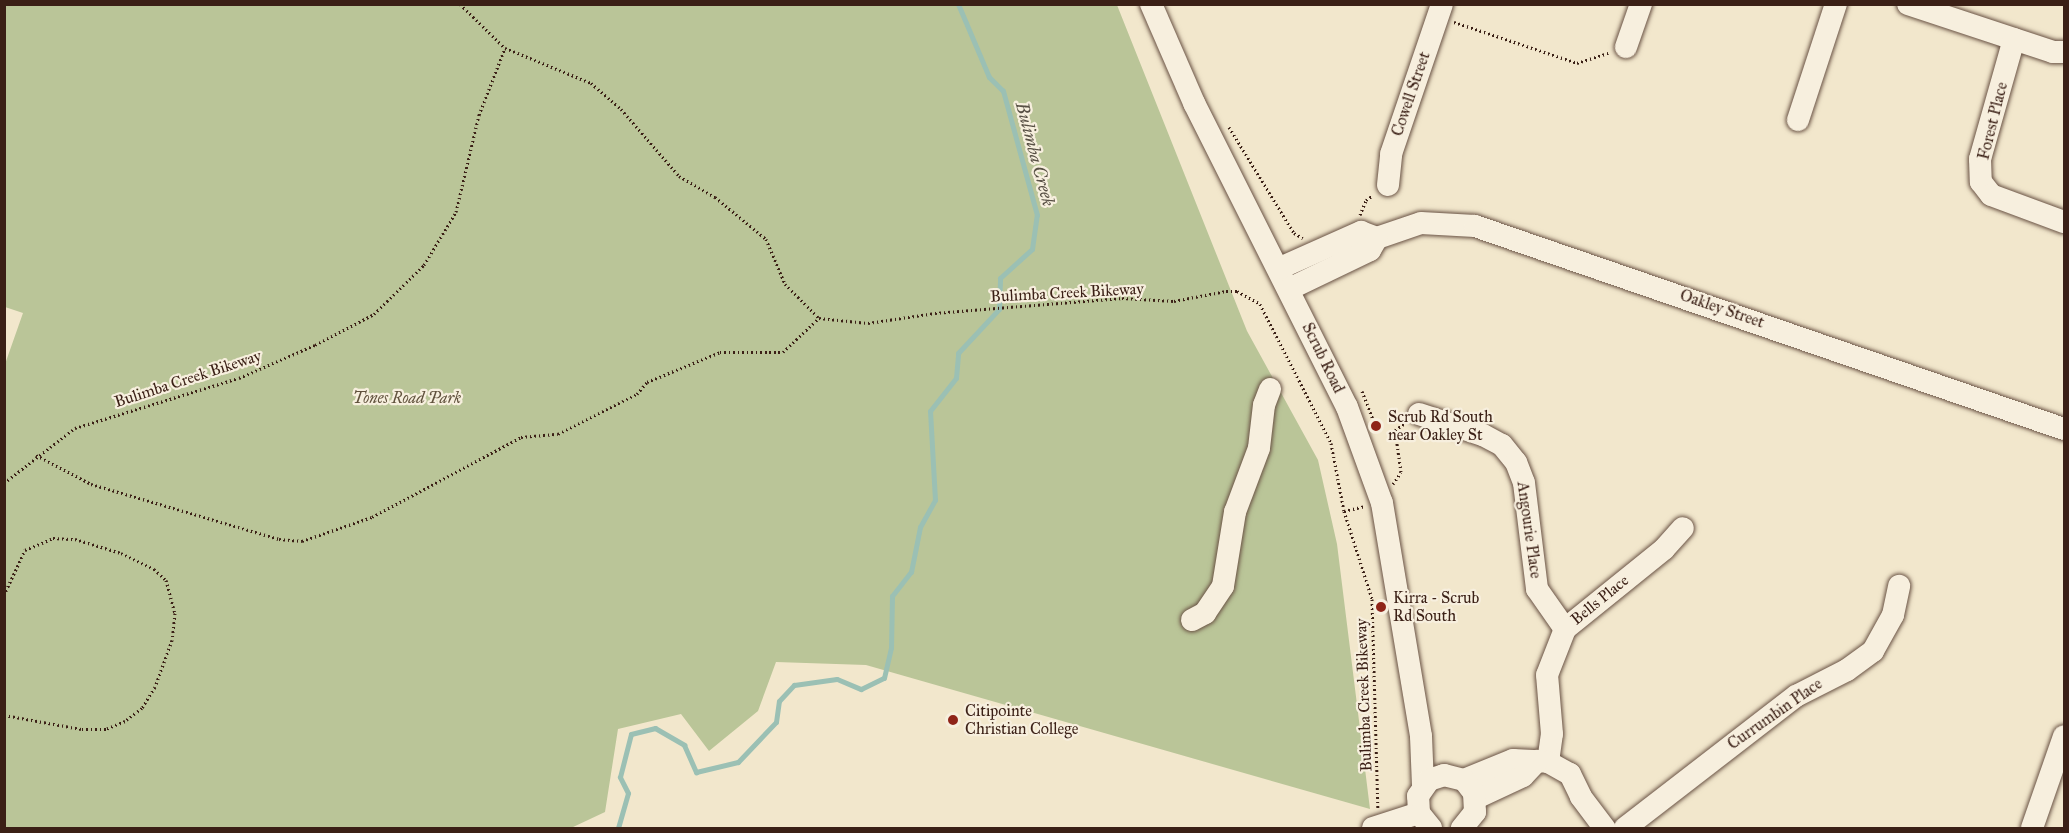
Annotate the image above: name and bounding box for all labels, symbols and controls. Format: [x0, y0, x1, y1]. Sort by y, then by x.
street label: Cowell Street [1388, 49, 1434, 139]
street label: Forest Place [1974, 80, 2012, 162]
water label: Bulimba Creek [1011, 100, 1059, 208]
street label: Bulimba Creek Bikeway [990, 279, 1144, 307]
street label: Oakley Street [1677, 286, 1767, 332]
street label: Scrub Road [1298, 320, 1348, 396]
street label: Bulimba Creek Bikeway [112, 346, 264, 412]
park label: Tones Road Park [353, 388, 461, 408]
place label: Scrub Rd South near Oakley St [1388, 407, 1493, 445]
marker: Scrub Rd South near Oakley St [1369, 419, 1383, 433]
street label: Angourie Place [1513, 480, 1545, 580]
street label: Bells Place [1567, 571, 1633, 629]
place label: Kirra - Scrub Rd South [1393, 588, 1479, 626]
marker: Kirra - Scrub Rd South [1374, 600, 1388, 614]
street label: Bulimba Creek Bikeway [1352, 618, 1376, 772]
street label: Currumbin Place [1724, 674, 1826, 754]
place label: Citipointe Christian College [965, 701, 1078, 739]
marker: Citipointe Christian College [946, 713, 960, 727]

